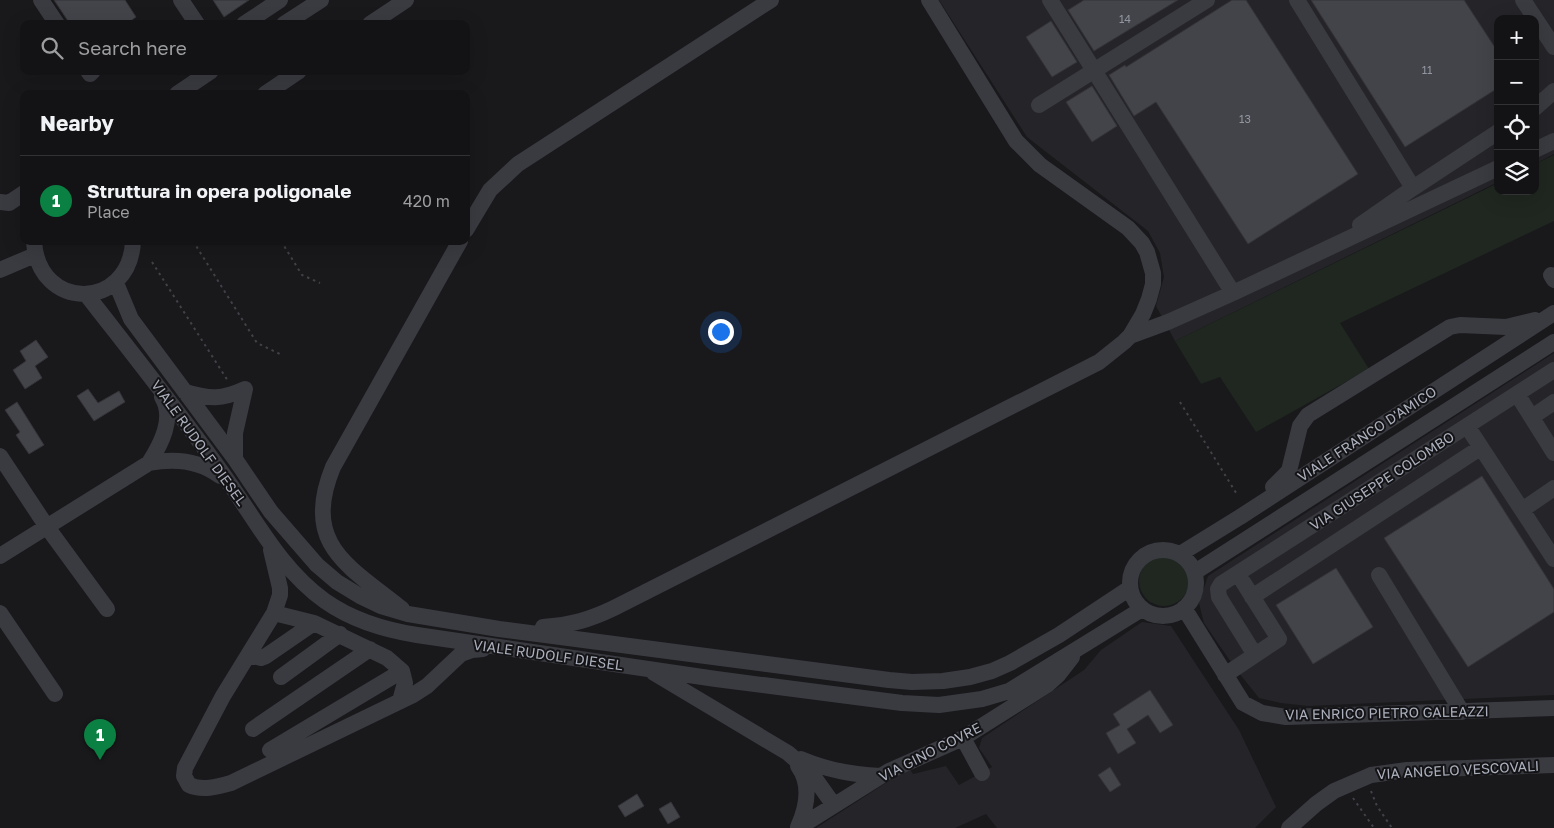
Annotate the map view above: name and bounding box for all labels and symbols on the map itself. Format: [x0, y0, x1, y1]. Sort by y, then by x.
house number: 14 [1119, 12, 1131, 25]
house number: 11 [1422, 63, 1432, 76]
house number: 13 [1239, 112, 1251, 125]
your location [708, 319, 734, 345]
street label: VIALE RUDOLF DIESEL [148, 377, 251, 509]
street label: VIALE FRANCO D'AMICO [1294, 382, 1439, 485]
street label: VIA GIUSEPPE COLOMBO [1306, 428, 1457, 534]
street label: VIALE RUDOLF DIESEL [472, 636, 624, 673]
street label: VIA ENRICO PIETRO GALEAZZI [1285, 702, 1489, 723]
street label: VIA GINO COVRE [876, 718, 984, 785]
pin: 1 [84, 719, 116, 760]
street label: VIA ANGELO VESCOVALI [1376, 757, 1540, 782]

